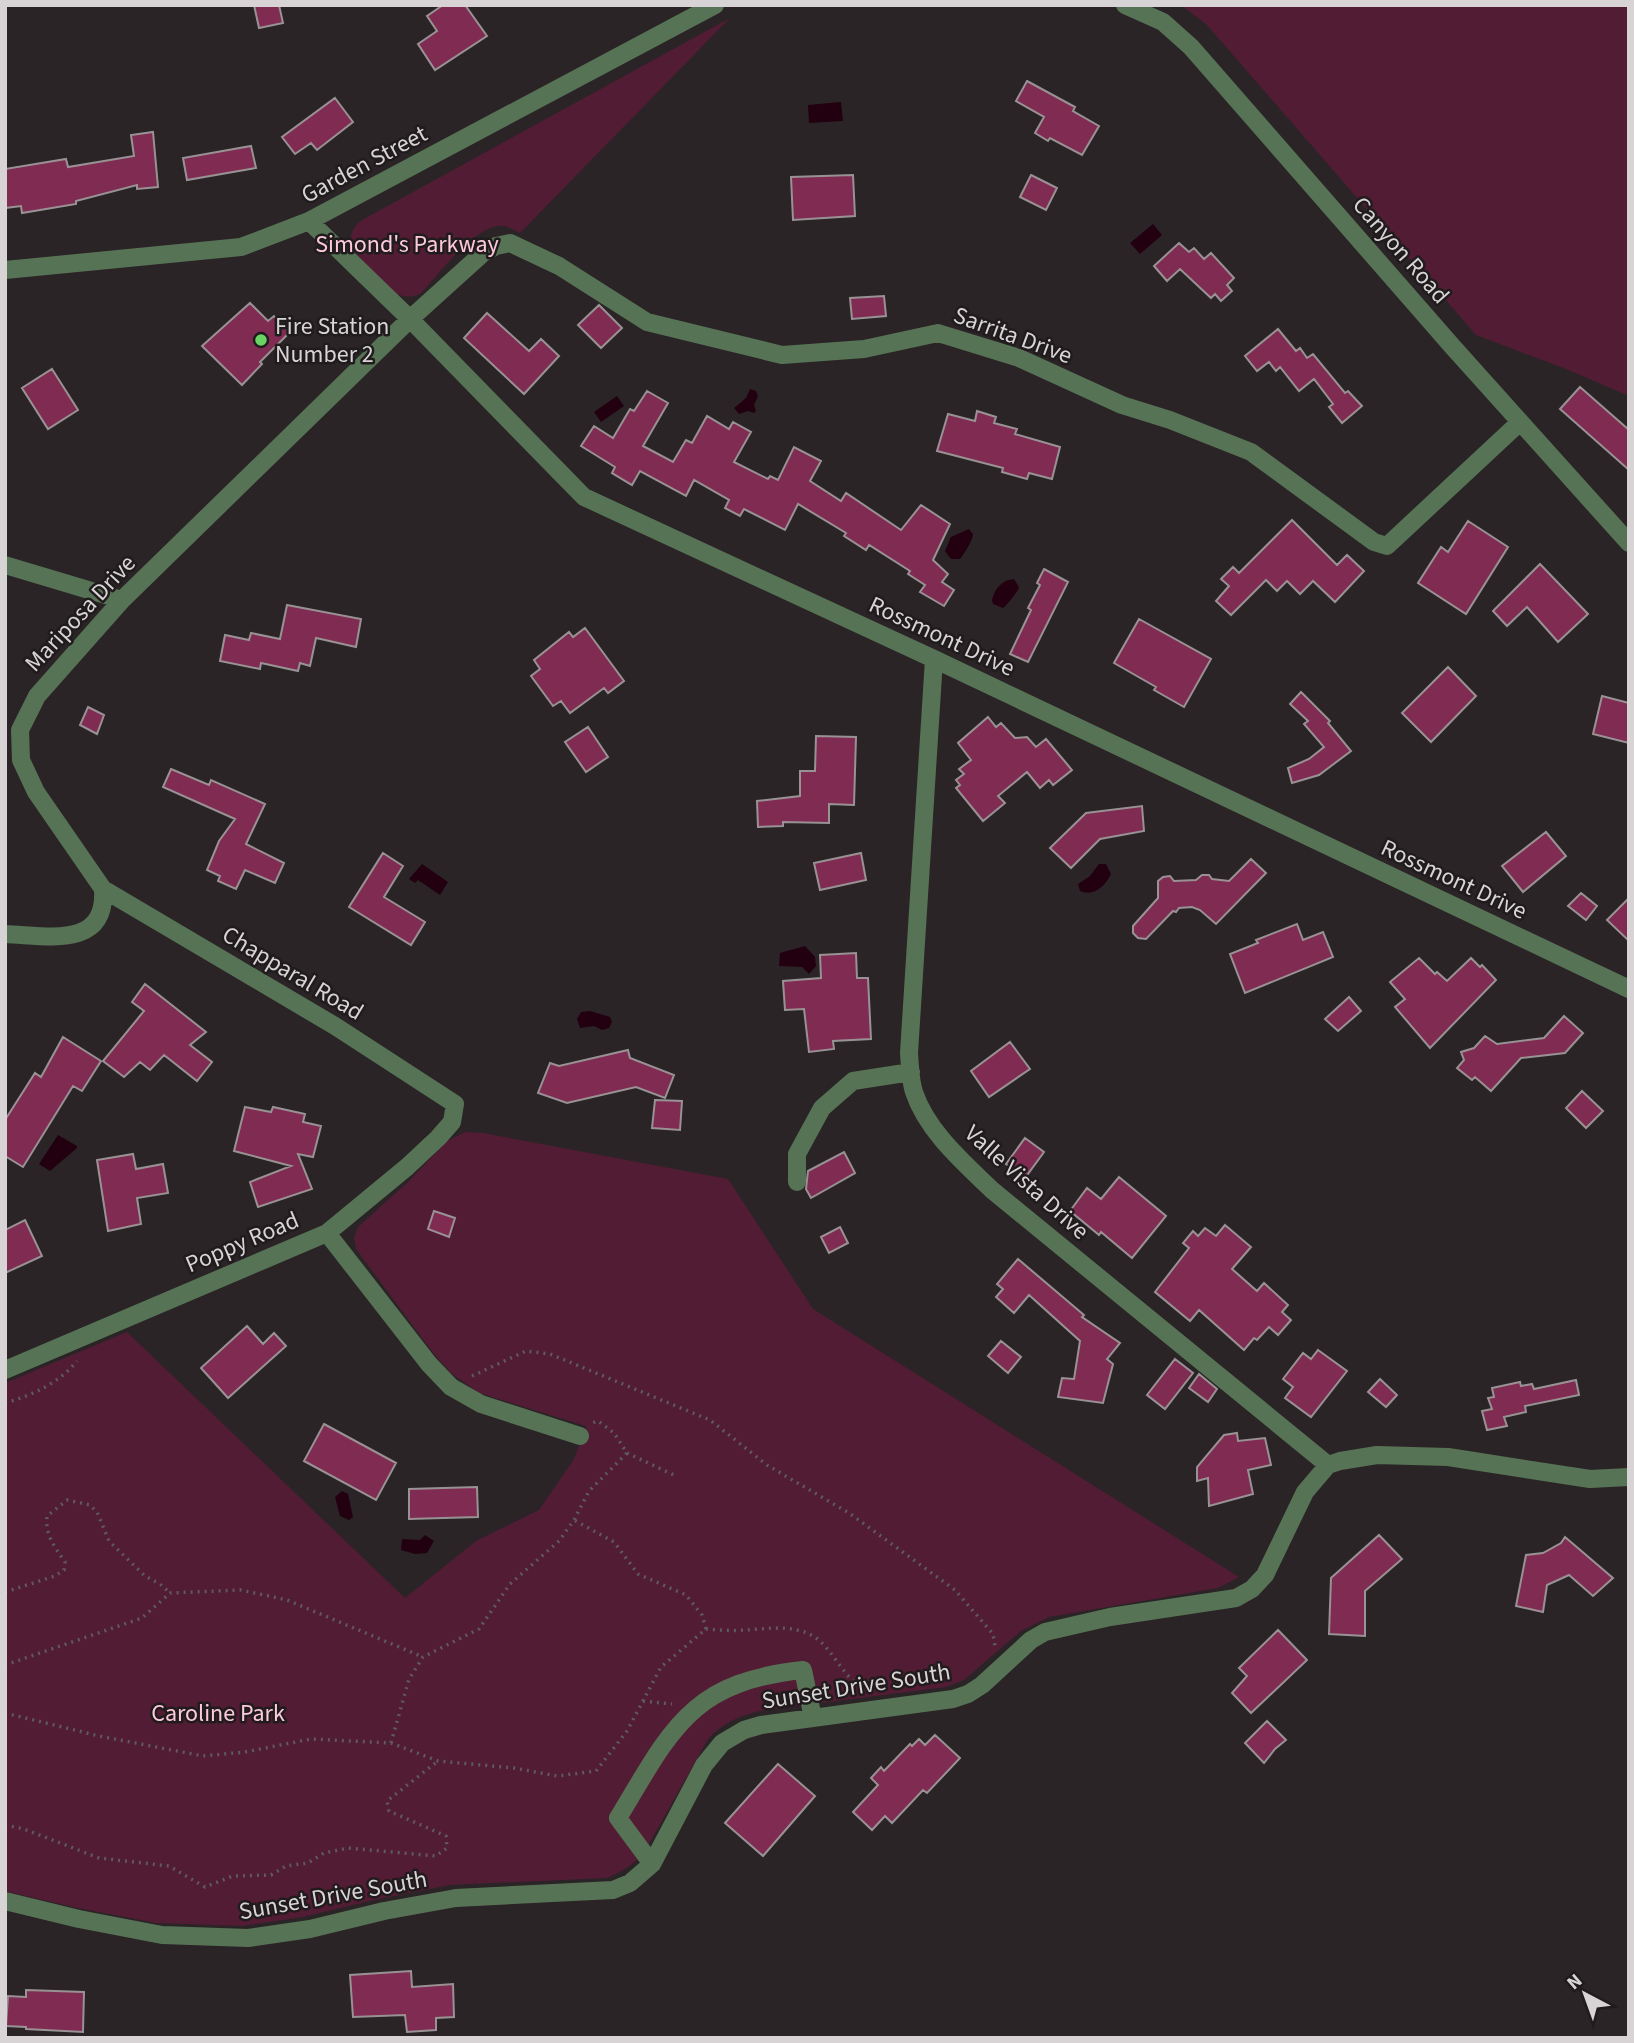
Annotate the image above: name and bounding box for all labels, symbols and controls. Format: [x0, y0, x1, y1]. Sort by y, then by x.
street label: Garden Street [295, 117, 433, 212]
street label: Canyon Road [1344, 189, 1457, 312]
park label: Simond's Parkway [315, 227, 499, 262]
street label: Sarrita Drive [949, 298, 1077, 373]
place label: Fire Station Number 2 [275, 309, 389, 372]
marker: Fire Station Number 2 [253, 332, 269, 348]
street label: Mariposa Drive [17, 547, 144, 680]
street label: Rossmont Drive [863, 587, 1021, 686]
street label: Rossmont Drive [1375, 830, 1533, 929]
street label: Chapparal Road [215, 917, 370, 1030]
street label: Valle Vista Drive [957, 1117, 1097, 1248]
street label: Poppy Road [180, 1203, 304, 1282]
street label: Sunset Drive South [759, 1654, 953, 1719]
park label: Caroline Park [151, 1696, 285, 1731]
street label: Sunset Drive South [236, 1862, 430, 1929]
north arrow [1550, 1959, 1620, 2029]
text: N [1561, 1968, 1588, 1997]

